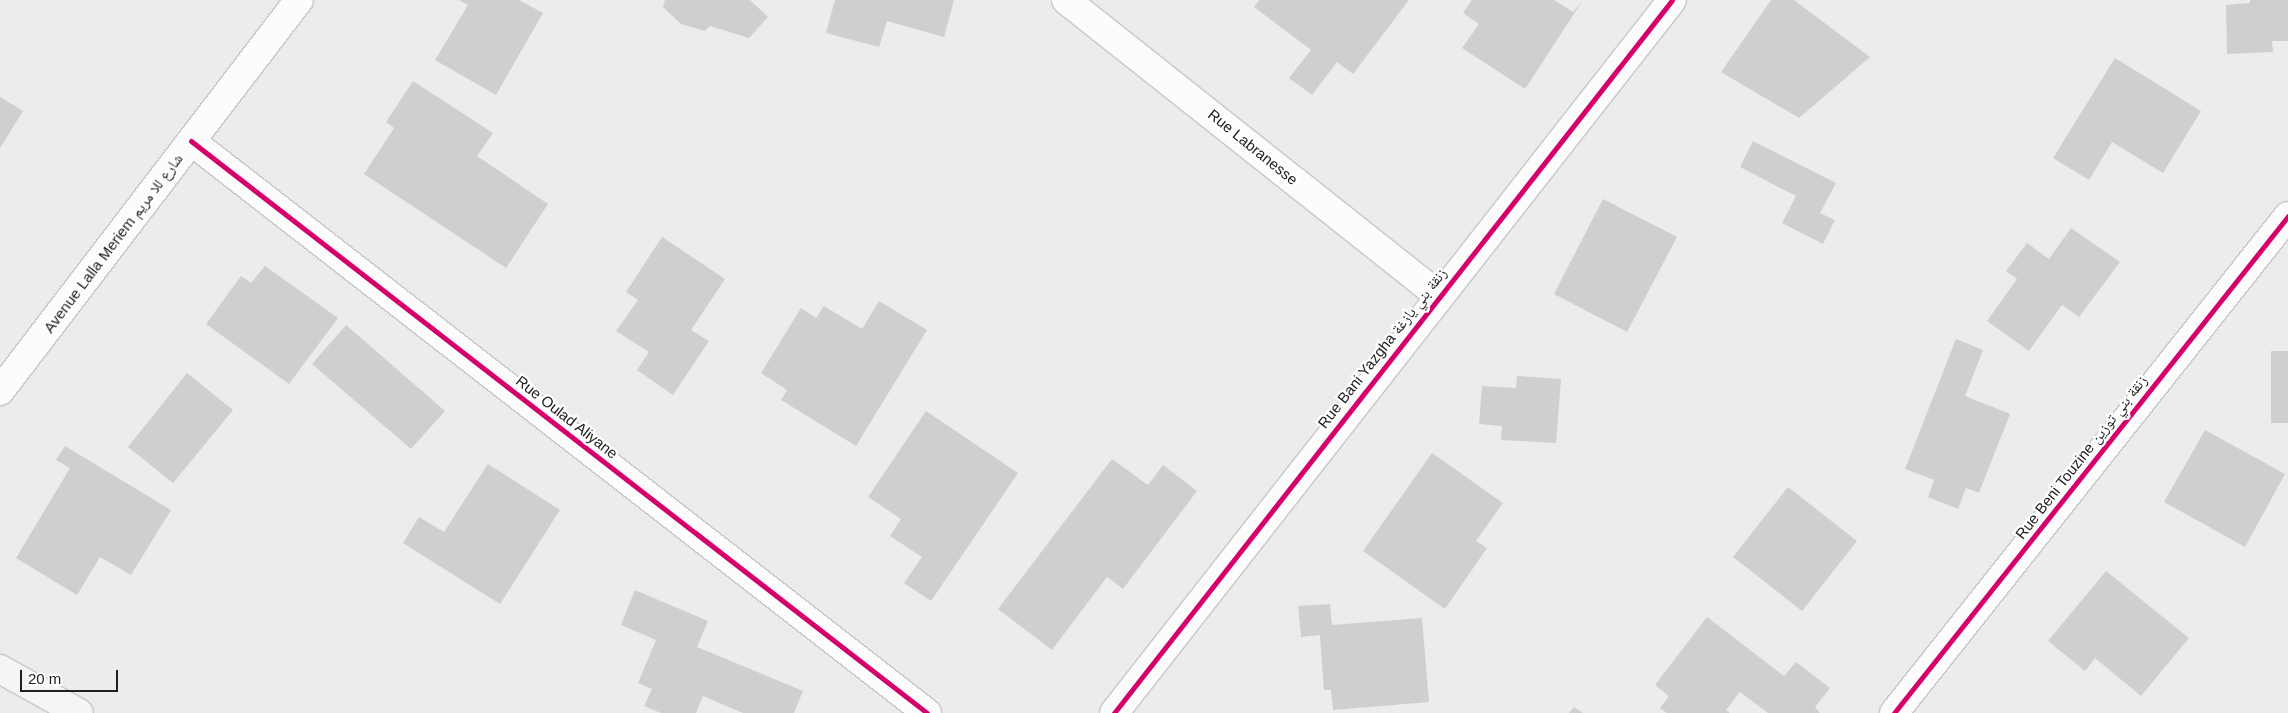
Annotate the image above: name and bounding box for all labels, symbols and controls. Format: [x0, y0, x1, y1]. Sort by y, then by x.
street label: Rue Labranesse [1205, 105, 1301, 189]
street label: Avenue Lalla Meriem شارع للا مريم [40, 150, 186, 336]
street label: Rue Bani Yazgha زنقة بني يازغة [1314, 264, 1450, 432]
street label: Rue Oulad Aliyane [512, 371, 622, 463]
street label: Rue Beni Touzine زنقة بني توزين [2011, 371, 2151, 543]
scale bar [22, 660, 120, 692]
text: 20 m [28, 670, 61, 687]

